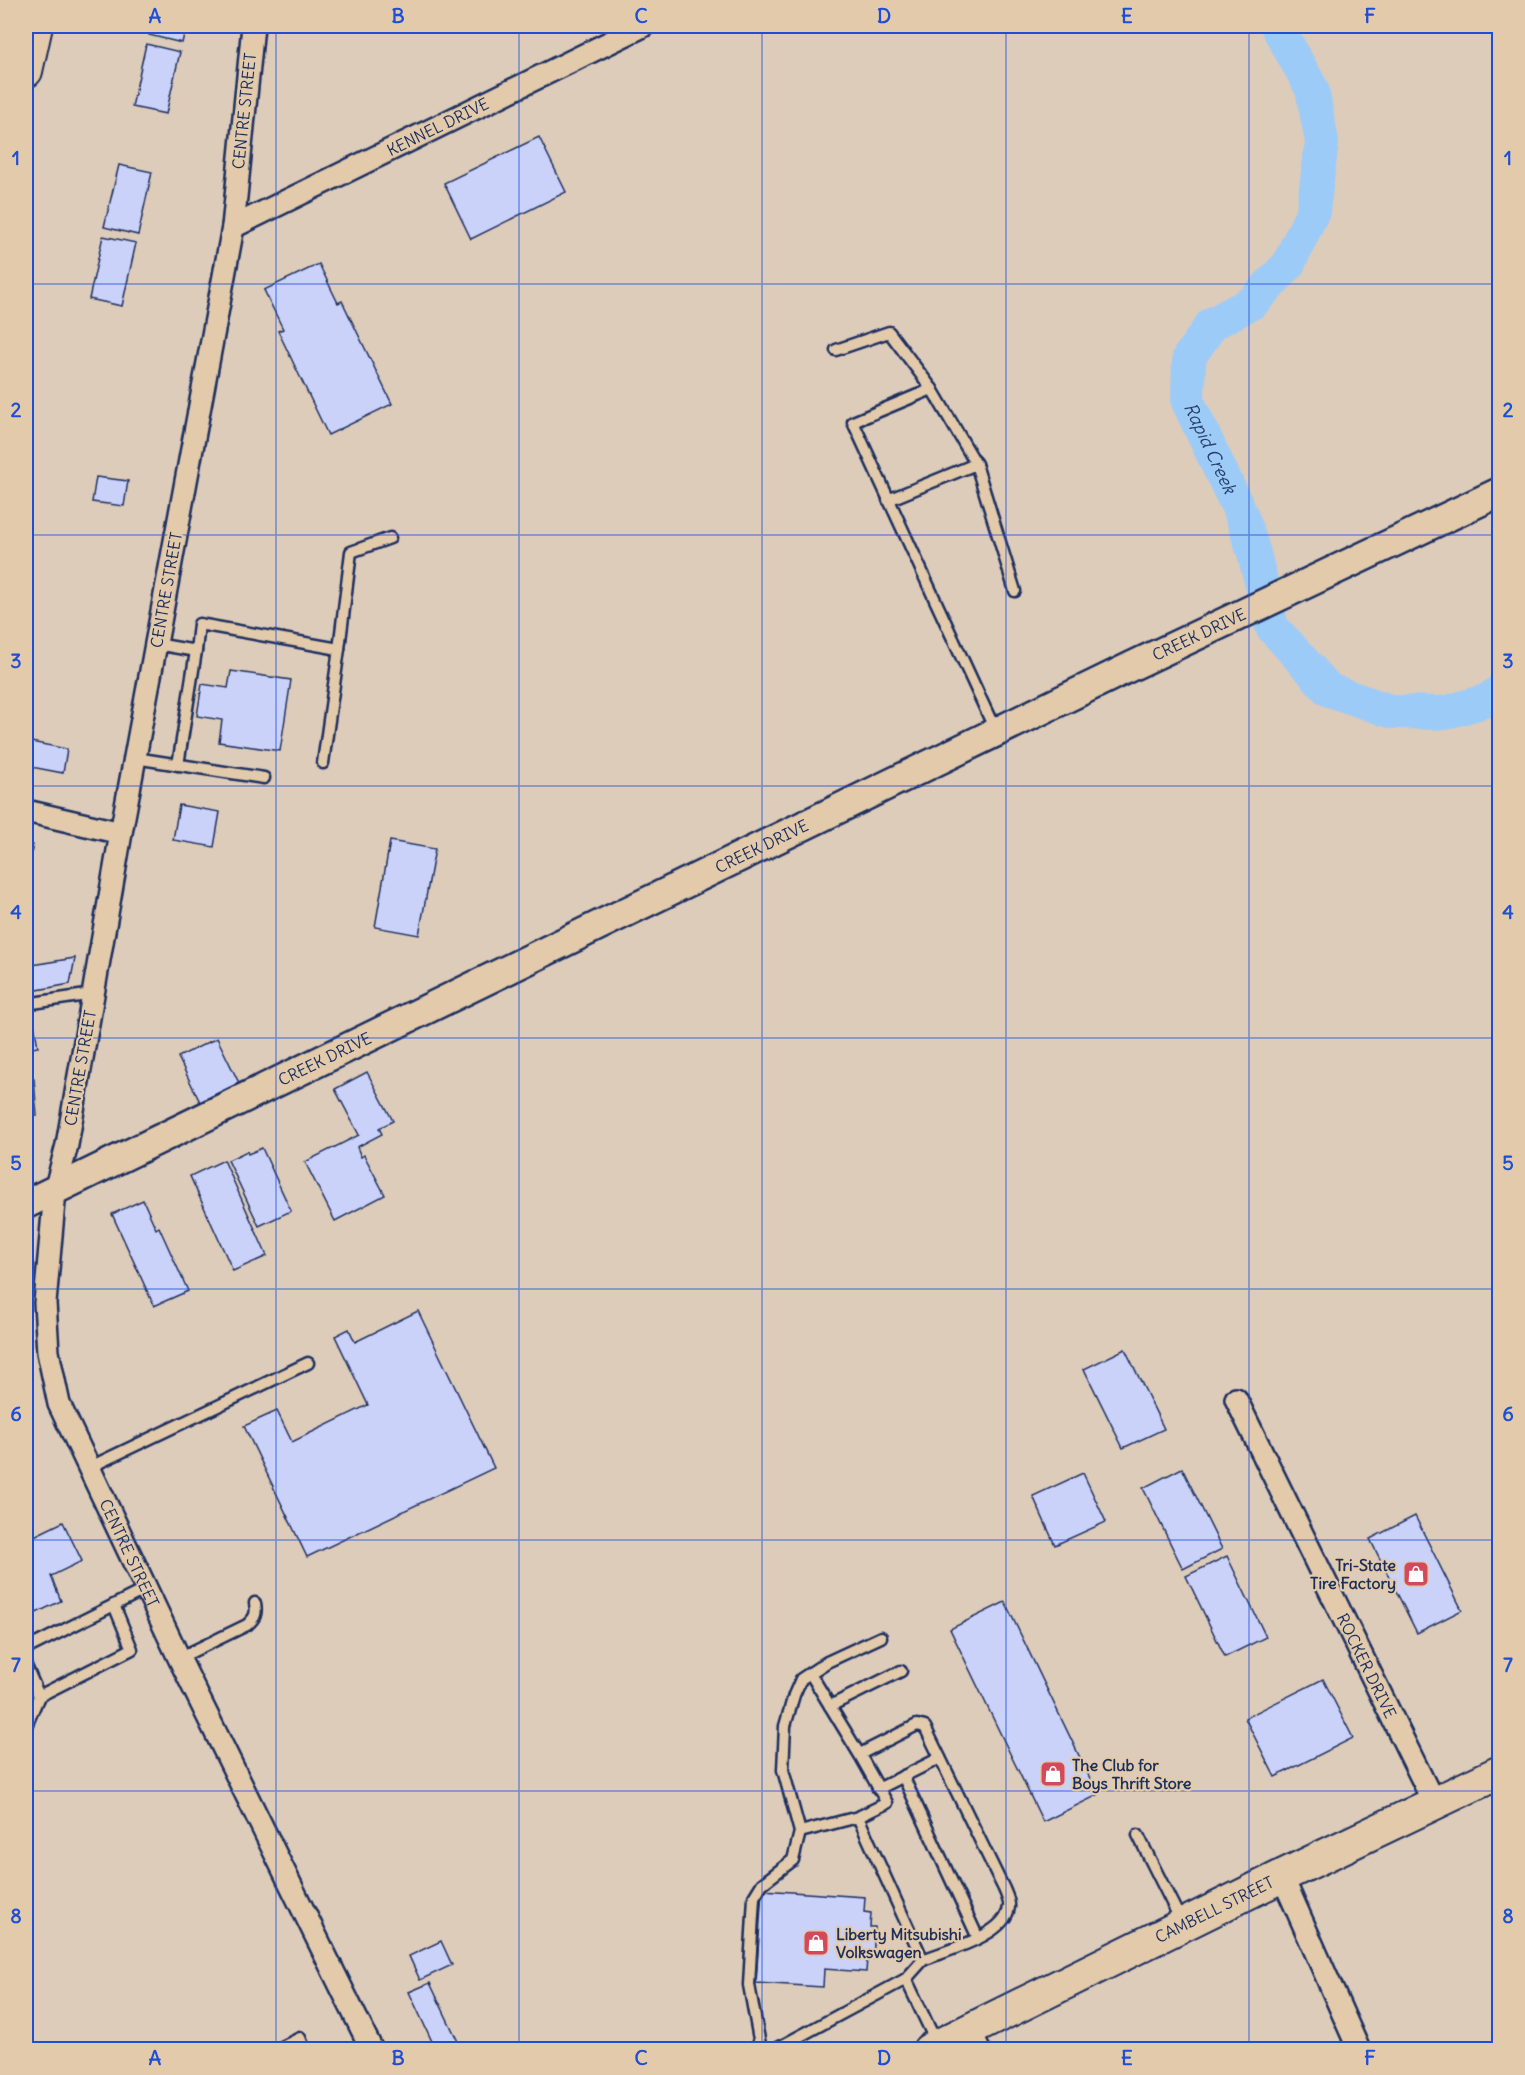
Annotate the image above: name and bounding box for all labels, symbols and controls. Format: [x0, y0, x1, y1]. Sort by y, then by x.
text: A [149, 3, 162, 28]
text: B [391, 3, 405, 28]
text: C [634, 3, 648, 28]
text: D [877, 3, 891, 28]
text: E [1121, 3, 1133, 28]
text: F [1364, 3, 1376, 28]
street label: CENTRE STREET [228, 52, 260, 170]
street label: KENNEL DRIVE [383, 93, 492, 160]
text: 1 [12, 145, 20, 170]
text: 1 [1504, 145, 1512, 170]
text: 2 [11, 397, 22, 422]
text: 2 [1503, 397, 1514, 422]
water label: Rapid Creek [1179, 399, 1242, 499]
street label: CENTRE STREET [146, 531, 186, 649]
street label: CREEK DRIVE [1149, 604, 1249, 665]
text: 3 [10, 648, 22, 673]
text: 3 [1502, 648, 1514, 673]
street label: CREEK DRIVE [712, 815, 811, 877]
text: 4 [10, 899, 22, 924]
text: 4 [1502, 899, 1514, 924]
street label: CENTRE STREET [60, 1009, 100, 1127]
street label: CREEK DRIVE [275, 1028, 374, 1090]
text: 5 [10, 1150, 22, 1175]
text: 5 [1502, 1150, 1514, 1175]
text: 6 [10, 1401, 22, 1426]
text: 6 [1502, 1401, 1514, 1426]
street label: CENTRE STREET [95, 1496, 164, 1610]
place label: Tri-State Tire Factory [1310, 1555, 1396, 1594]
shop icon: Tri-State Tire Factory [1401, 1559, 1431, 1589]
street label: ROCKER DRIVE [1333, 1610, 1401, 1721]
text: 7 [11, 1652, 21, 1677]
text: 7 [1503, 1652, 1513, 1677]
place label: The Club for Boys Thrift Store [1072, 1755, 1192, 1794]
shop icon: The Club for Boys Thrift Store [1038, 1759, 1068, 1789]
street label: CAMBELL STREET [1152, 1872, 1277, 1947]
text: 8 [10, 1903, 22, 1928]
text: 8 [1502, 1903, 1514, 1928]
place label: Liberty Mitsubishi Volkswagen [836, 1924, 962, 1963]
shop icon: Liberty Mitsubishi Volkswagen [801, 1928, 831, 1958]
text: A [149, 2045, 162, 2070]
text: B [391, 2045, 405, 2070]
text: C [634, 2045, 648, 2070]
text: D [877, 2045, 891, 2070]
text: E [1121, 2045, 1133, 2070]
text: F [1364, 2045, 1376, 2070]

